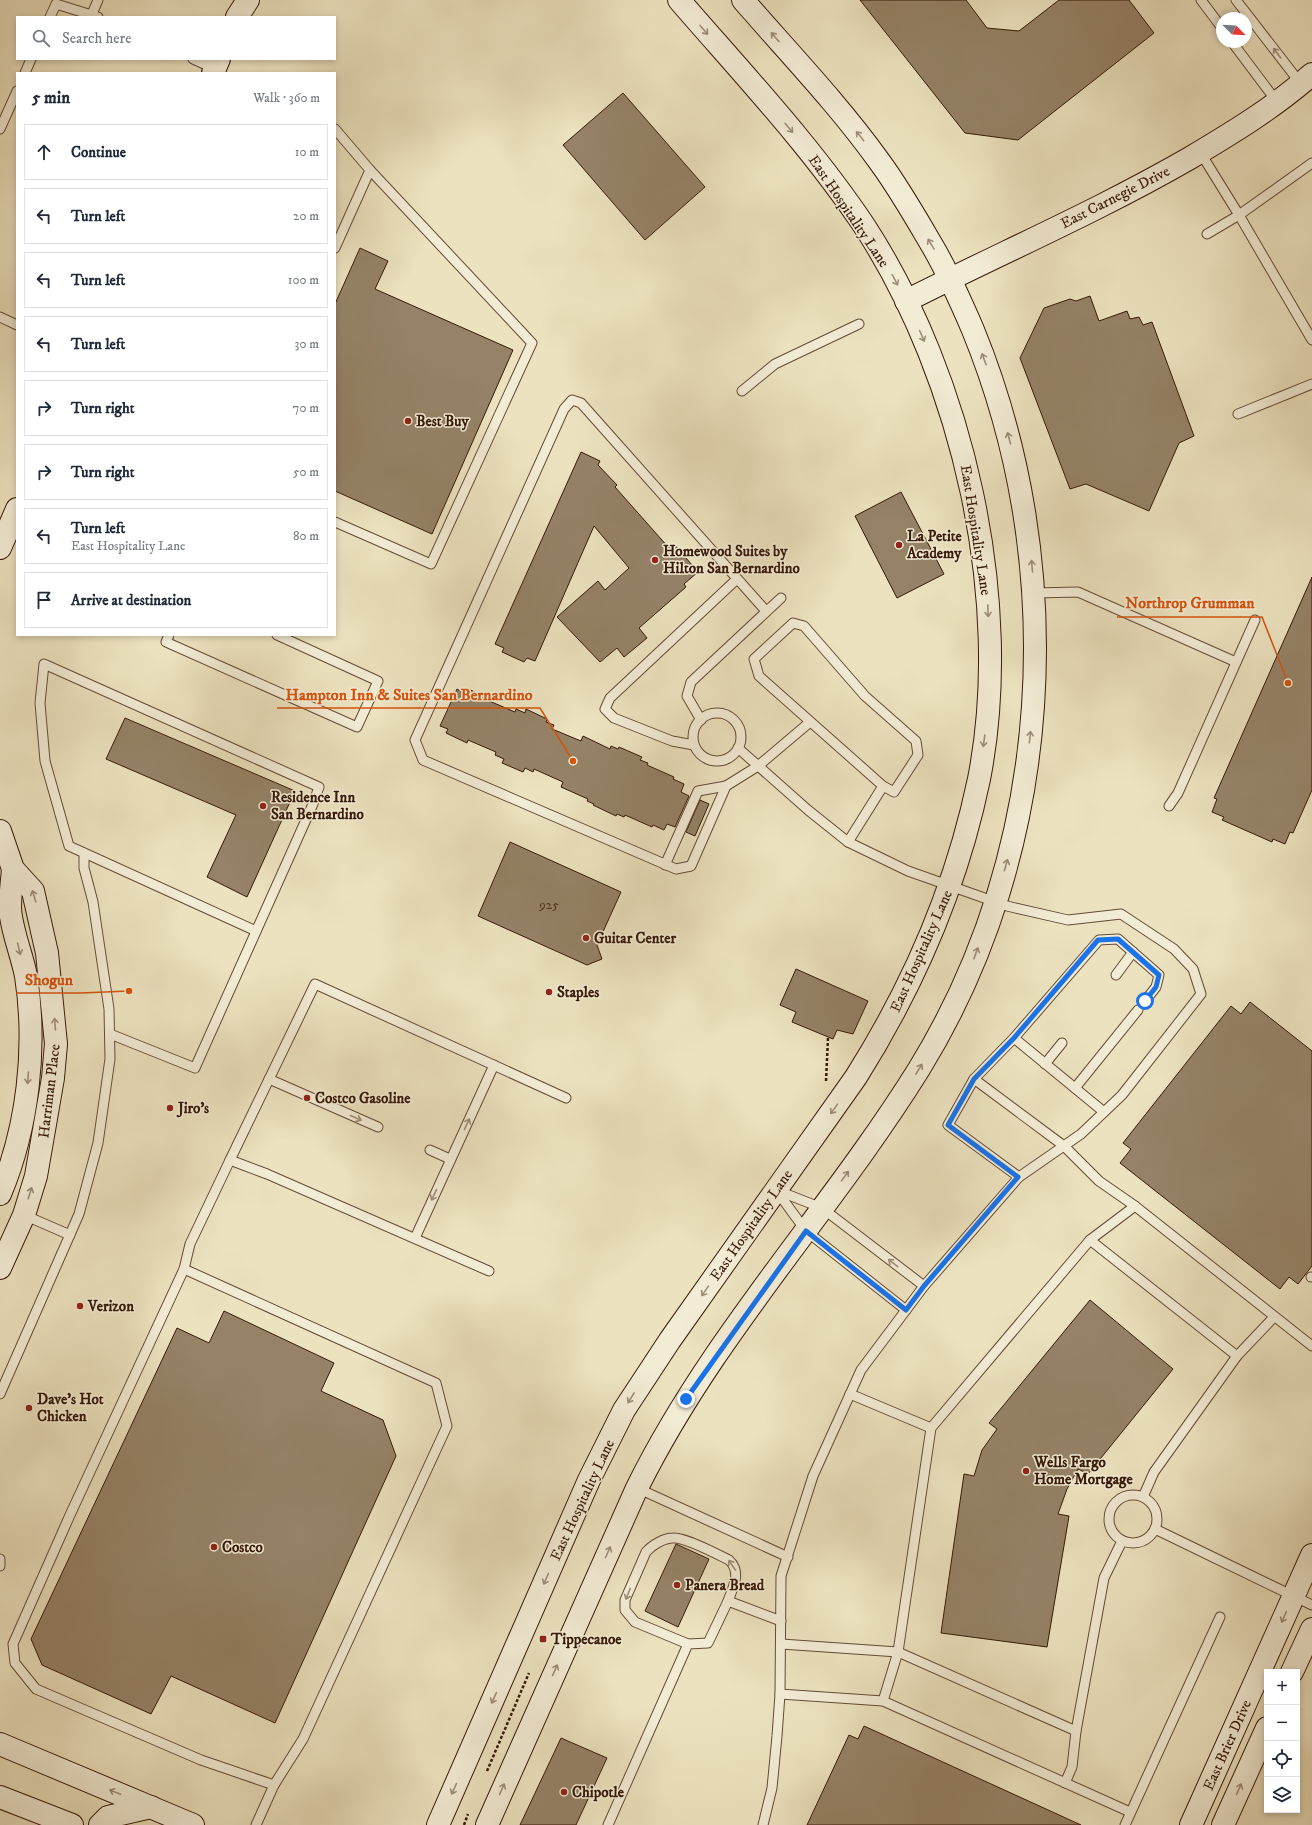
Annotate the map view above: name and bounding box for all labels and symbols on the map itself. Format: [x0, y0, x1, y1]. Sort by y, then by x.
north arrow [1216, 12, 1252, 48]
one-way arrow [700, 24, 709, 35]
one-way arrow [771, 32, 780, 42]
one-way arrow [1273, 47, 1282, 58]
one-way arrow [785, 123, 794, 133]
one-way arrow [855, 131, 864, 142]
street label: East Hospitality Lane [804, 151, 893, 271]
street label: East Carnegie Drive [1057, 162, 1173, 233]
one-way arrow [927, 238, 935, 250]
one-way arrow [892, 274, 900, 286]
one-way arrow [919, 330, 926, 342]
one-way arrow [980, 354, 988, 366]
place label: Best Buy [416, 412, 469, 431]
marker: Best Buy [403, 416, 413, 426]
one-way arrow [1005, 432, 1012, 445]
street label: East Hospitality Lane [956, 463, 995, 597]
place label: La Petite Academy [906, 527, 963, 563]
marker: La Petite Academy [894, 540, 904, 550]
place label: Homewood Suites by Hilton San Bernardino [663, 542, 801, 578]
marker: Homewood Suites by Hilton San Bernardino [650, 555, 660, 565]
one-way arrow [1028, 560, 1035, 573]
callout: Northrop Grumman [1117, 589, 1262, 617]
text: Northrop Grumman [1125, 593, 1255, 613]
one-way arrow [984, 604, 991, 617]
callout: Hampton Inn & Suites San Bernardino [277, 680, 540, 708]
text: Hampton Inn & Suites San Bernardino [285, 685, 533, 705]
one-way arrow [1026, 731, 1034, 744]
one-way arrow [980, 734, 988, 747]
place label: Residence Inn San Bernardino [271, 788, 364, 824]
marker: Residence Inn San Bernardino [258, 801, 268, 811]
one-way arrow [1003, 859, 1010, 872]
street label: East Hospitality Lane [886, 887, 957, 1015]
one-way arrow [30, 890, 37, 903]
house number: 925 [538, 897, 559, 913]
place label: Guitar Center [594, 929, 676, 948]
marker: Guitar Center [581, 933, 591, 943]
one-way arrow [16, 942, 24, 955]
one-way arrow [973, 947, 981, 959]
callout: Shogun [16, 965, 81, 993]
text: Shogun [25, 970, 74, 990]
place label: Staples [557, 983, 599, 1002]
marker: Staples [544, 987, 554, 997]
route start [1136, 992, 1154, 1010]
one-way arrow [52, 1018, 59, 1031]
street label: Harriman Place [34, 1043, 65, 1139]
one-way arrow [915, 1063, 923, 1075]
one-way arrow [25, 1071, 32, 1084]
place label: Costco Gasoline [315, 1089, 411, 1108]
marker: Costco Gasoline [302, 1093, 312, 1103]
place label: Jiro's [176, 1099, 209, 1118]
marker: Jiro's [165, 1103, 175, 1113]
one-way arrow [830, 1103, 838, 1114]
one-way arrow [350, 1114, 362, 1122]
one-way arrow [464, 1118, 471, 1130]
street label: East Hospitality Lane [706, 1166, 797, 1285]
one-way arrow [841, 1171, 849, 1182]
one-way arrow [27, 1188, 35, 1200]
one-way arrow [430, 1188, 437, 1200]
one-way arrow [888, 1258, 899, 1267]
one-way arrow [701, 1285, 709, 1296]
place label: Verizon [87, 1297, 134, 1316]
marker: Verizon [75, 1301, 85, 1311]
place label: Dave's Hot Chicken [37, 1390, 104, 1426]
route end [677, 1390, 695, 1408]
one-way arrow [627, 1392, 635, 1404]
marker: Dave's Hot Chicken [24, 1403, 34, 1413]
street label: East Hospitality Lane [546, 1436, 619, 1564]
place label: Wells Fargo Home Mortgage [1033, 1453, 1133, 1489]
marker: Wells Fargo Home Mortgage [1021, 1466, 1031, 1476]
place label: Costco [222, 1538, 264, 1557]
marker: Costco [209, 1542, 219, 1552]
one-way arrow [605, 1546, 612, 1558]
one-way arrow [728, 1560, 736, 1571]
one-way arrow [542, 1572, 549, 1584]
place label: Panera Bread [685, 1576, 765, 1595]
marker: Panera Bread [672, 1580, 682, 1590]
one-way arrow [624, 1588, 631, 1600]
one-way arrow [1280, 1610, 1287, 1622]
place label: Tippecanoe [550, 1630, 622, 1649]
marker: Tippecanoe [538, 1634, 548, 1644]
one-way arrow [552, 1665, 559, 1677]
one-way arrow [490, 1692, 497, 1704]
street label: East Brier Drive [1199, 1697, 1256, 1794]
one-way arrow [449, 1783, 457, 1795]
place label: Chipotle [572, 1783, 625, 1802]
one-way arrow [499, 1784, 507, 1796]
one-way arrow [1236, 1784, 1243, 1796]
one-way arrow [110, 1787, 122, 1795]
marker: Chipotle [559, 1787, 569, 1797]

